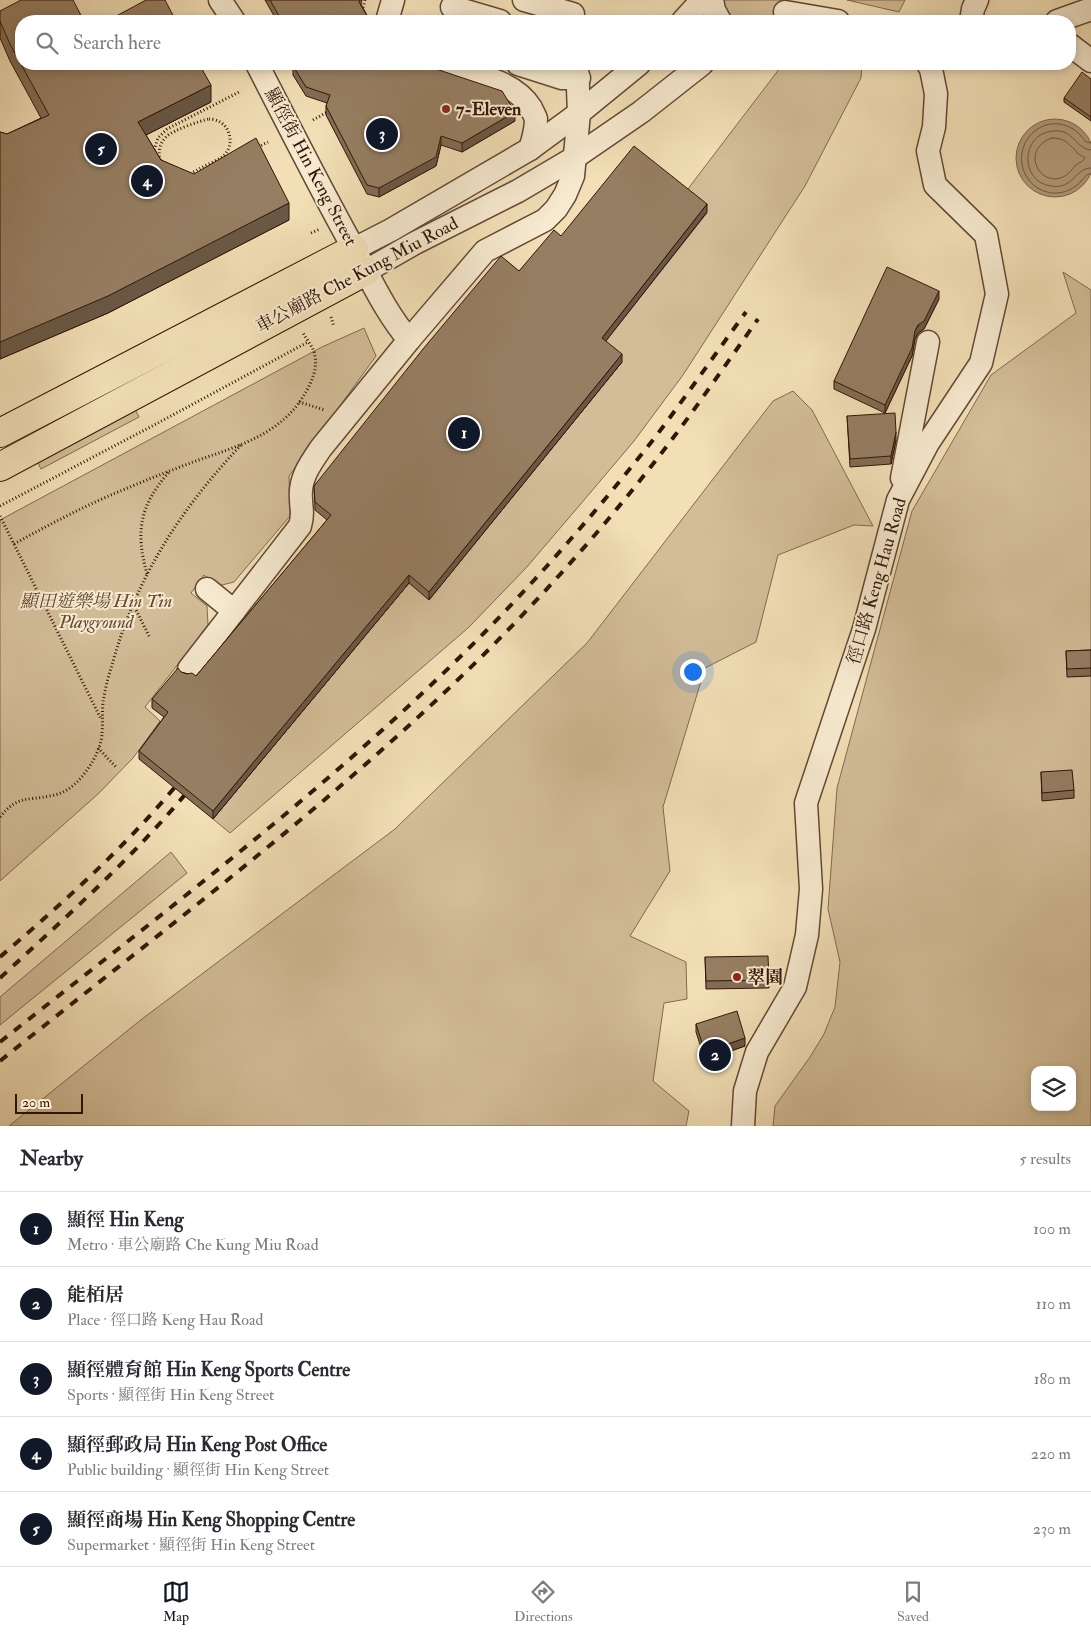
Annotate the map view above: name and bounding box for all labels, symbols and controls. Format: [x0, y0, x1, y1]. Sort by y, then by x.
search box [15, 15, 1076, 70]
icon: search [33, 29, 61, 57]
text: Search here [73, 31, 161, 55]
street label: 顯徑街 Hin Keng Street [260, 84, 362, 250]
place label: 7-Eleven [456, 98, 522, 121]
marker: 7-Eleven [440, 103, 452, 115]
pin: 3 [366, 115, 398, 153]
pin: 5 [85, 130, 117, 168]
pin: 4 [131, 162, 163, 200]
street label: 車公廟路 Che Kung Miu Road [252, 212, 462, 338]
pin: 1 [448, 414, 480, 452]
street label: 徑口路 Keng Hau Road [842, 495, 912, 667]
park label: 顯田遊樂場 Hin Tin Playground [20, 590, 172, 634]
your location [680, 659, 706, 685]
place label: 翠園 [747, 966, 783, 989]
marker: 翠園 [731, 971, 743, 983]
pin: 2 [699, 1036, 731, 1074]
map controls [1031, 1066, 1076, 1111]
button: layers [1031, 1066, 1076, 1111]
scale bar [15, 1091, 82, 1114]
text: 20 m [22, 1094, 50, 1111]
text: Nearby [20, 1145, 83, 1172]
text: 5 results [1020, 1149, 1071, 1169]
text: 顯徑 Hin Keng [67, 1208, 184, 1232]
text: 1 [33, 1219, 39, 1239]
text: 100 m [1033, 1219, 1071, 1239]
text: Metro · 車公廟路 Che Kung Miu Road [67, 1235, 319, 1255]
text: 能栢居 [67, 1283, 124, 1307]
text: 2 [32, 1294, 40, 1314]
text: 110 m [1036, 1294, 1071, 1314]
text: Place · 徑口路 Keng Hau Road [67, 1310, 263, 1330]
text: 顯徑體育館 Hin Keng Sports Centre [67, 1358, 350, 1382]
text: 3 [33, 1369, 39, 1389]
text: 180 m [1034, 1369, 1071, 1389]
text: Sports · 顯徑街 Hin Keng Street [67, 1385, 274, 1405]
text: 顯徑郵政局 Hin Keng Post Office [67, 1433, 327, 1457]
text: 4 [32, 1444, 40, 1464]
text: 220 m [1031, 1444, 1071, 1464]
text: Public building · 顯徑街 Hin Keng Street [67, 1460, 329, 1480]
text: 顯徑商場 Hin Keng Shopping Centre [67, 1508, 355, 1532]
text: 5 [32, 1519, 40, 1539]
text: 230 m [1033, 1519, 1071, 1539]
text: Supermarket · 顯徑街 Hin Keng Street [67, 1535, 315, 1555]
tab: Map [162, 1578, 190, 1625]
tab: Directions [514, 1578, 573, 1625]
tab: Saved [897, 1578, 929, 1625]

